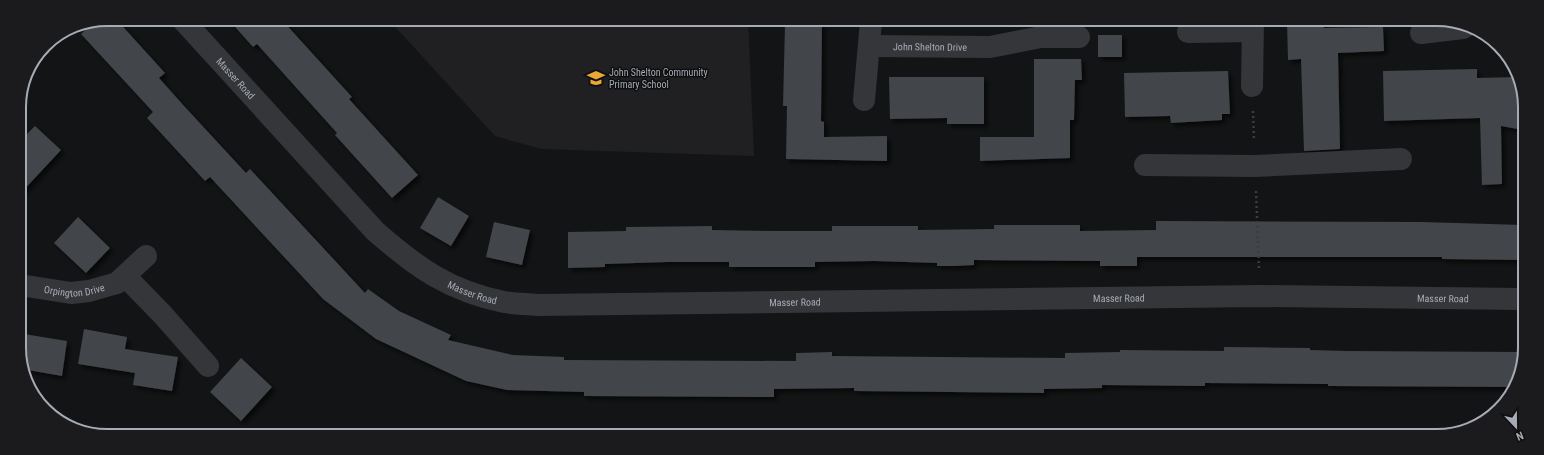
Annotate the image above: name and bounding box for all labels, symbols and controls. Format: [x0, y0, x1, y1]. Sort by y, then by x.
street label: John Shelton Drive [893, 41, 967, 53]
street label: Masser Road [214, 56, 257, 101]
place label: John Shelton Community Primary School [609, 67, 708, 90]
school or university icon: John Shelton Community Primary School [586, 68, 606, 88]
street label: Masser Road [446, 279, 498, 306]
street label: Orpington Drive [43, 282, 106, 299]
street label: Masser Road [1093, 292, 1145, 304]
street label: Masser Road [1417, 293, 1469, 304]
street label: Masser Road [769, 296, 821, 308]
north arrow [1496, 407, 1536, 447]
text: N [1514, 429, 1525, 443]

